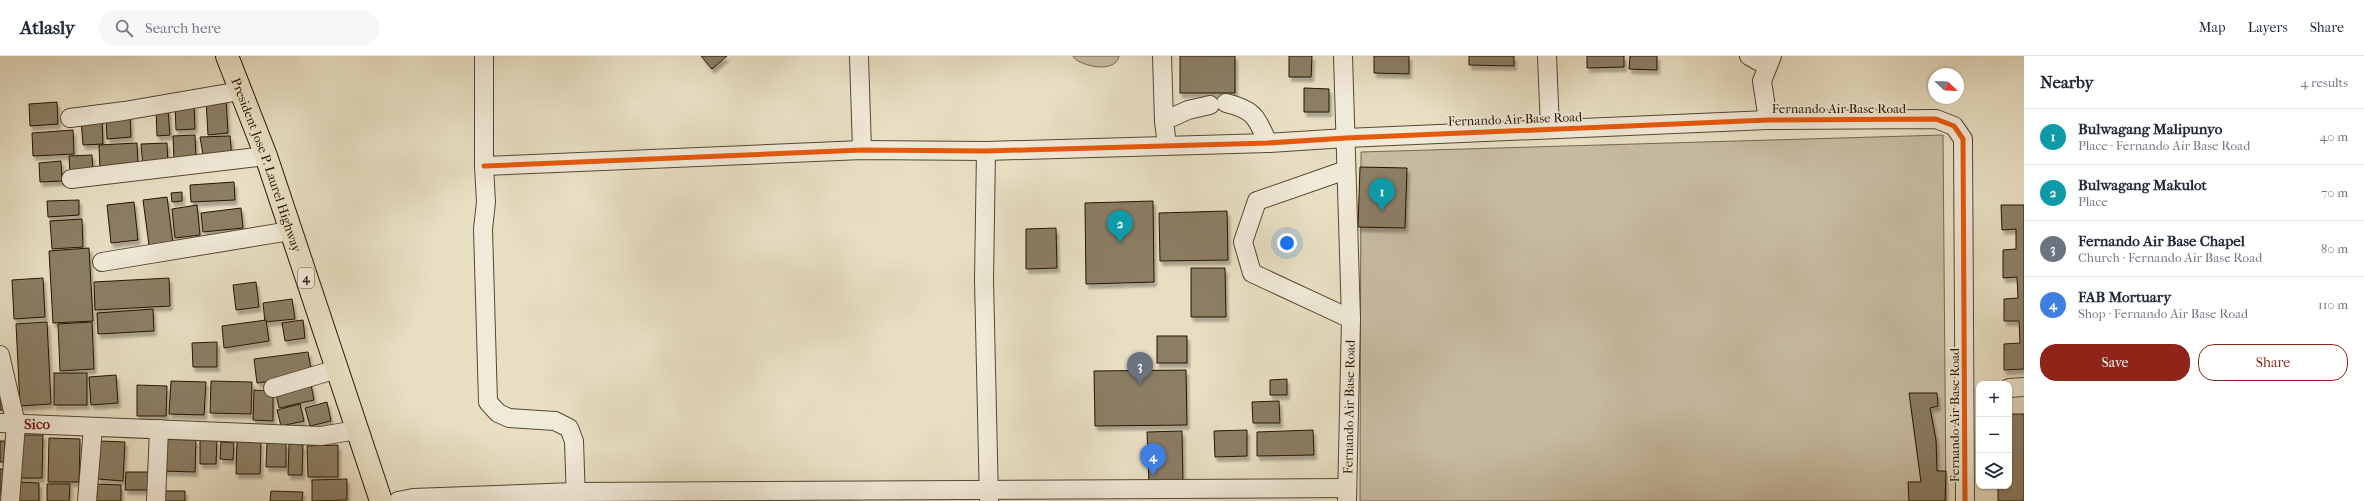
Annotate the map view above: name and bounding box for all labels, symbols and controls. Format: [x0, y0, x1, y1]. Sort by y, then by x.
search box [99, 10, 379, 46]
text: Atlasly [20, 17, 75, 39]
icon: search [113, 17, 135, 39]
text: Search here [145, 19, 221, 37]
text: Map [2199, 19, 2226, 36]
text: Layers [2248, 19, 2288, 36]
text: Share [2310, 19, 2344, 36]
north arrow [1928, 68, 1964, 104]
text: Nearby [2040, 72, 2094, 92]
text: 4 results [2301, 75, 2348, 90]
street label: President Jose P. Laurel Highway [229, 76, 305, 255]
street label: Fernando Air Base Road [1772, 101, 1907, 116]
street label: Fernando Air Base Road [1448, 109, 1583, 129]
text: Bulwagang Malipunyo [2078, 120, 2222, 138]
text: 1 [2051, 129, 2055, 144]
text: 40 m [2320, 129, 2348, 144]
text: Place · Fernando Air Base Road [2078, 138, 2250, 153]
text: Bulwagang Makulot [2078, 176, 2207, 194]
pin: 1 [1369, 178, 1395, 211]
text: 2 [2050, 185, 2056, 200]
text: 70 m [2321, 185, 2348, 200]
text: Place [2078, 194, 2108, 209]
pin: 2 [1107, 210, 1133, 243]
text: Fernando Air Base Chapel [2078, 232, 2245, 250]
your location [1277, 233, 1297, 253]
text: 3 [2050, 241, 2056, 256]
text: 80 m [2321, 241, 2348, 256]
text: Church · Fernando Air Base Road [2078, 250, 2262, 265]
road number: 4 [298, 268, 314, 288]
text: FAB Mortuary [2078, 288, 2171, 306]
text: 4 [2049, 297, 2057, 312]
text: 110 m [2318, 297, 2348, 312]
text: Shop · Fernando Air Base Road [2078, 306, 2248, 321]
street label: Fernando Air Base Road [1340, 339, 1358, 474]
button: Save [2040, 344, 2190, 381]
button: Share [2198, 344, 2348, 381]
street label: Fernando Air Base Road [1947, 347, 1962, 482]
pin: 3 [1127, 352, 1153, 385]
map controls [1976, 381, 2012, 489]
button: + [1976, 381, 2012, 417]
district label: Sico [24, 415, 51, 433]
button: − [1976, 417, 2012, 453]
pin: 4 [1140, 443, 1166, 476]
button: layers [1976, 453, 2012, 489]

